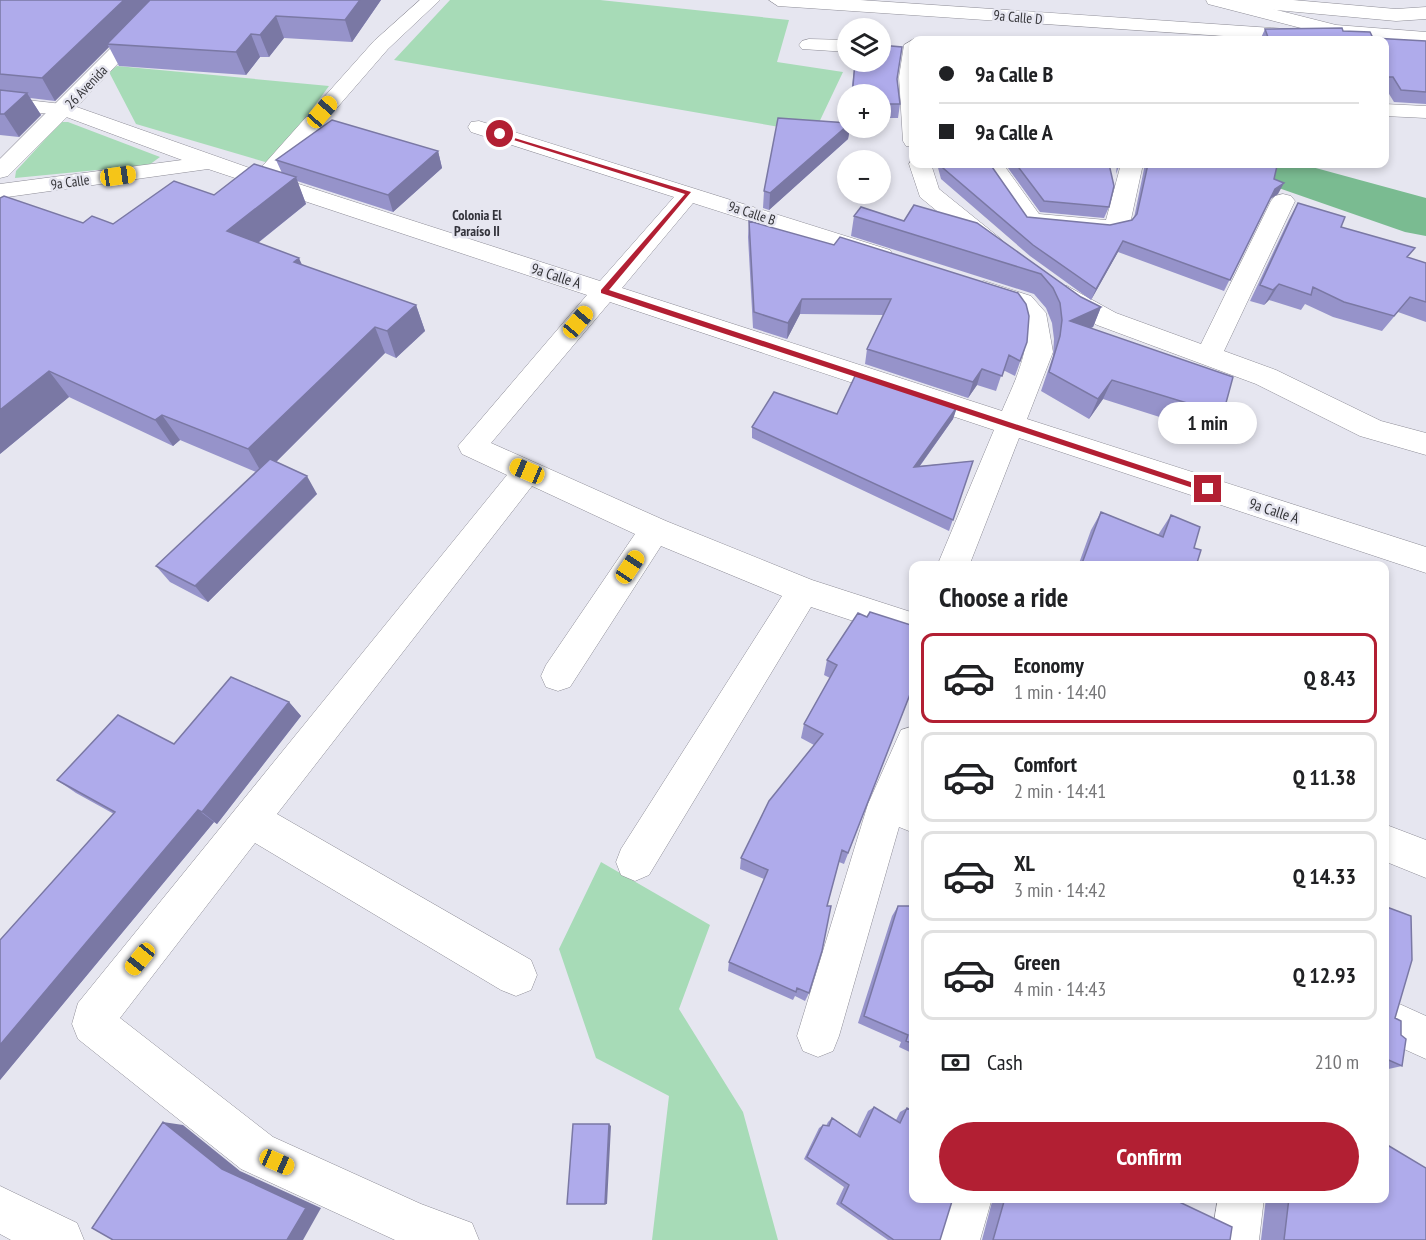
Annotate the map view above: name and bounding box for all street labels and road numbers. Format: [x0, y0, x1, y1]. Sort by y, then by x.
street label: 9a Calle D [993, 6, 1043, 28]
street label: 26 Avenida [61, 62, 111, 112]
street label: 9a Calle [49, 170, 91, 194]
street label: 9a Calle B [726, 197, 778, 229]
street label: 9a Calle A [529, 259, 585, 293]
street label: 9a Calle A [1247, 494, 1303, 528]

